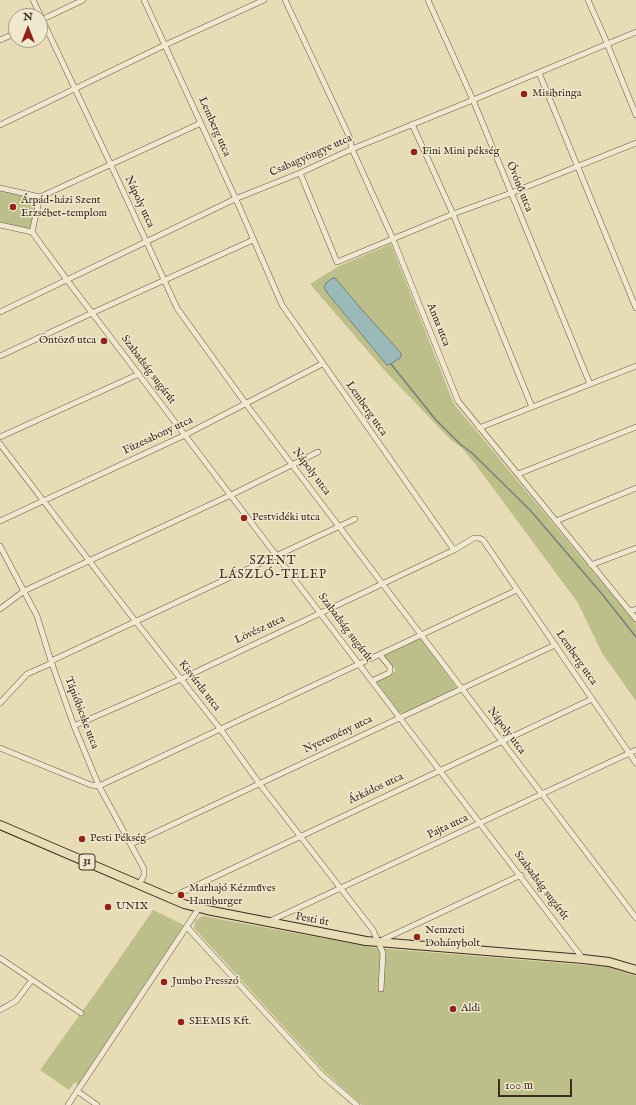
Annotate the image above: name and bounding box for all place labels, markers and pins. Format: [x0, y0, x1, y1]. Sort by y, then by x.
place label: Misibringa [532, 87, 581, 101]
marker: Misibringa [519, 89, 529, 99]
place label: Fini Mini pékség [422, 145, 499, 159]
marker: Fini Mini pékség [409, 147, 419, 157]
place label: Árpád-házi Szent Erzsébet-templom [21, 194, 107, 220]
marker: Árpád-házi Szent Erzsébet-templom [8, 202, 18, 212]
place label: Öntöző utca [39, 334, 96, 348]
marker: Öntöző utca [99, 336, 109, 346]
place label: Pestvidéki utca [252, 511, 320, 525]
marker: Pestvidéki utca [239, 513, 249, 523]
place label: Pesti Pékség [90, 832, 146, 846]
marker: Pesti Pékség [77, 834, 87, 844]
place label: Marhajó Kézműves Hamburger [189, 882, 276, 908]
marker: Marhajó Kézműves Hamburger [176, 890, 186, 900]
place label: UNIX [116, 900, 148, 914]
marker: UNIX [103, 902, 113, 912]
place label: Nemzeti Dohánybolt [425, 924, 480, 950]
marker: Nemzeti Dohánybolt [412, 932, 422, 942]
place label: Jumbo Presszó [172, 975, 239, 989]
marker: Jumbo Presszó [159, 977, 169, 987]
place label: Aldi [461, 1002, 480, 1016]
marker: Aldi [448, 1004, 458, 1014]
place label: SEEMIS Kft. [189, 1015, 251, 1029]
marker: SEEMIS Kft. [176, 1017, 186, 1027]

